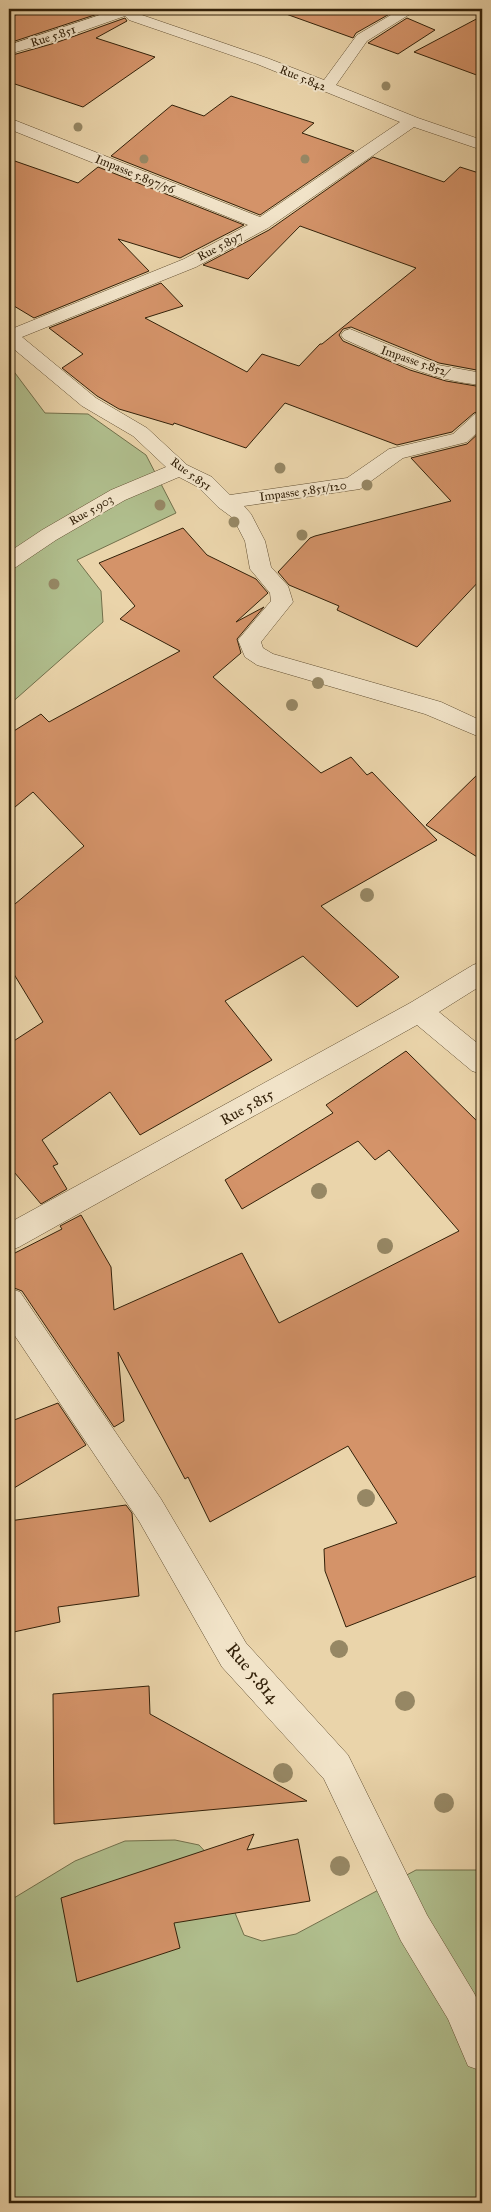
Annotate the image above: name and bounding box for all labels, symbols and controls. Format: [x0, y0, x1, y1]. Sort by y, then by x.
street label: Rue 5.851 [29, 22, 78, 50]
street label: Rue 5.842 [278, 62, 328, 94]
street label: Impasse 5.897/56 [93, 152, 178, 197]
street label: Rue 5.897 [195, 228, 245, 264]
street label: Impasse 5.852/ [379, 343, 453, 380]
street label: Rue 5.851 [168, 455, 214, 494]
street label: Impasse 5.851/120 [258, 478, 348, 504]
street label: Rue 5.903 [67, 492, 116, 528]
street label: Rue 5.815 [217, 1085, 277, 1129]
street label: Rue 5.814 [221, 1638, 285, 1708]

